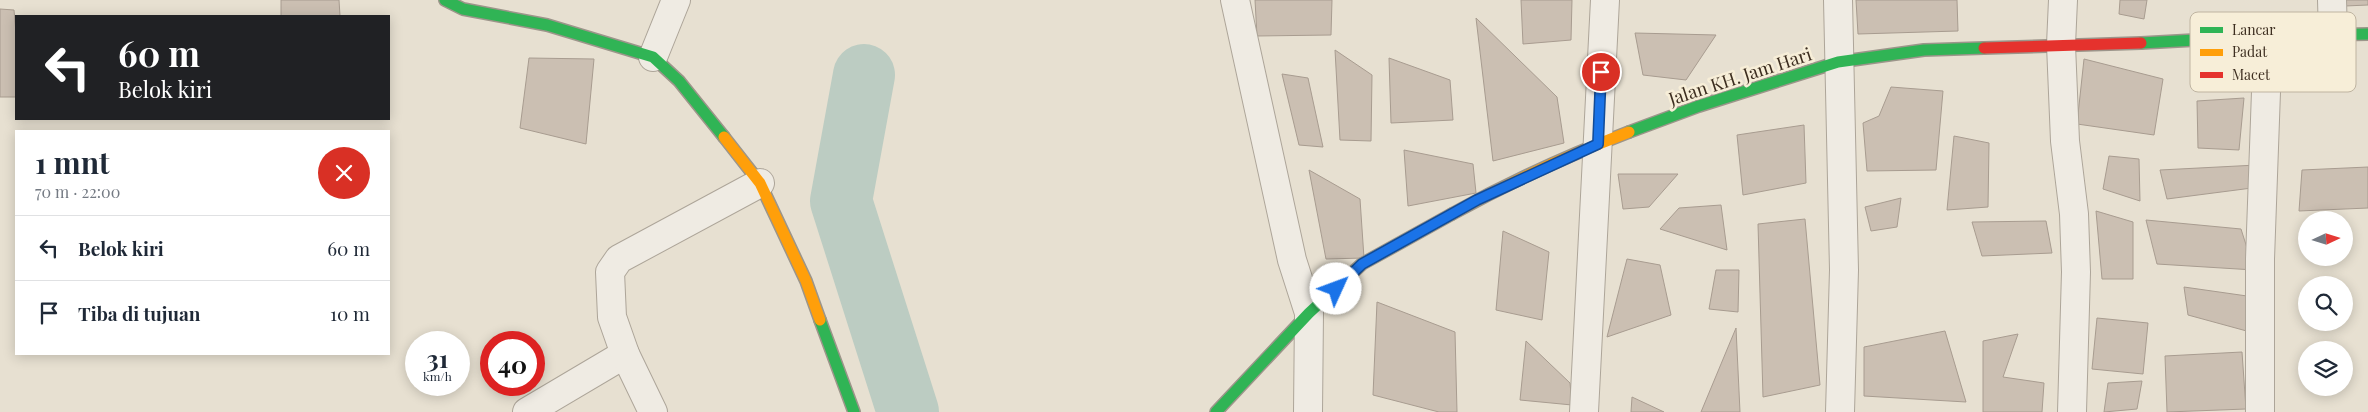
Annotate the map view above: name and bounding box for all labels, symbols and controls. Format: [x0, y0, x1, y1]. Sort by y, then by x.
legend [2190, 12, 2356, 92]
text: Lancar [2232, 20, 2276, 39]
text: 60 m [118, 29, 200, 76]
icon: left [35, 35, 100, 100]
street label: Jalan KH. Jam Hari [1665, 42, 1815, 111]
text: Padat [2232, 42, 2268, 61]
pin [1580, 51, 1622, 93]
icon: arrive [1587, 58, 1615, 86]
text: Macet [2232, 65, 2271, 84]
text: Belok kiri [118, 74, 212, 104]
text: 1 mnt [35, 142, 110, 182]
button: close [318, 147, 370, 199]
text: 70 m · 22:00 [35, 181, 120, 202]
north arrow [2298, 211, 2352, 266]
map controls [2298, 211, 2353, 396]
icon: left [35, 234, 63, 262]
text: Belok kiri [78, 235, 164, 261]
text: 60 m [327, 235, 370, 261]
position arrow [1309, 262, 1361, 314]
button: search [2298, 276, 2353, 331]
icon: arrive [35, 299, 63, 327]
text: Tiba di tujuan [78, 300, 200, 326]
text: 10 m [330, 300, 370, 326]
speed limit sign: 40 [480, 331, 545, 396]
text: 31 [427, 341, 448, 374]
button: layers [2298, 341, 2353, 396]
text: km/h [423, 368, 452, 384]

